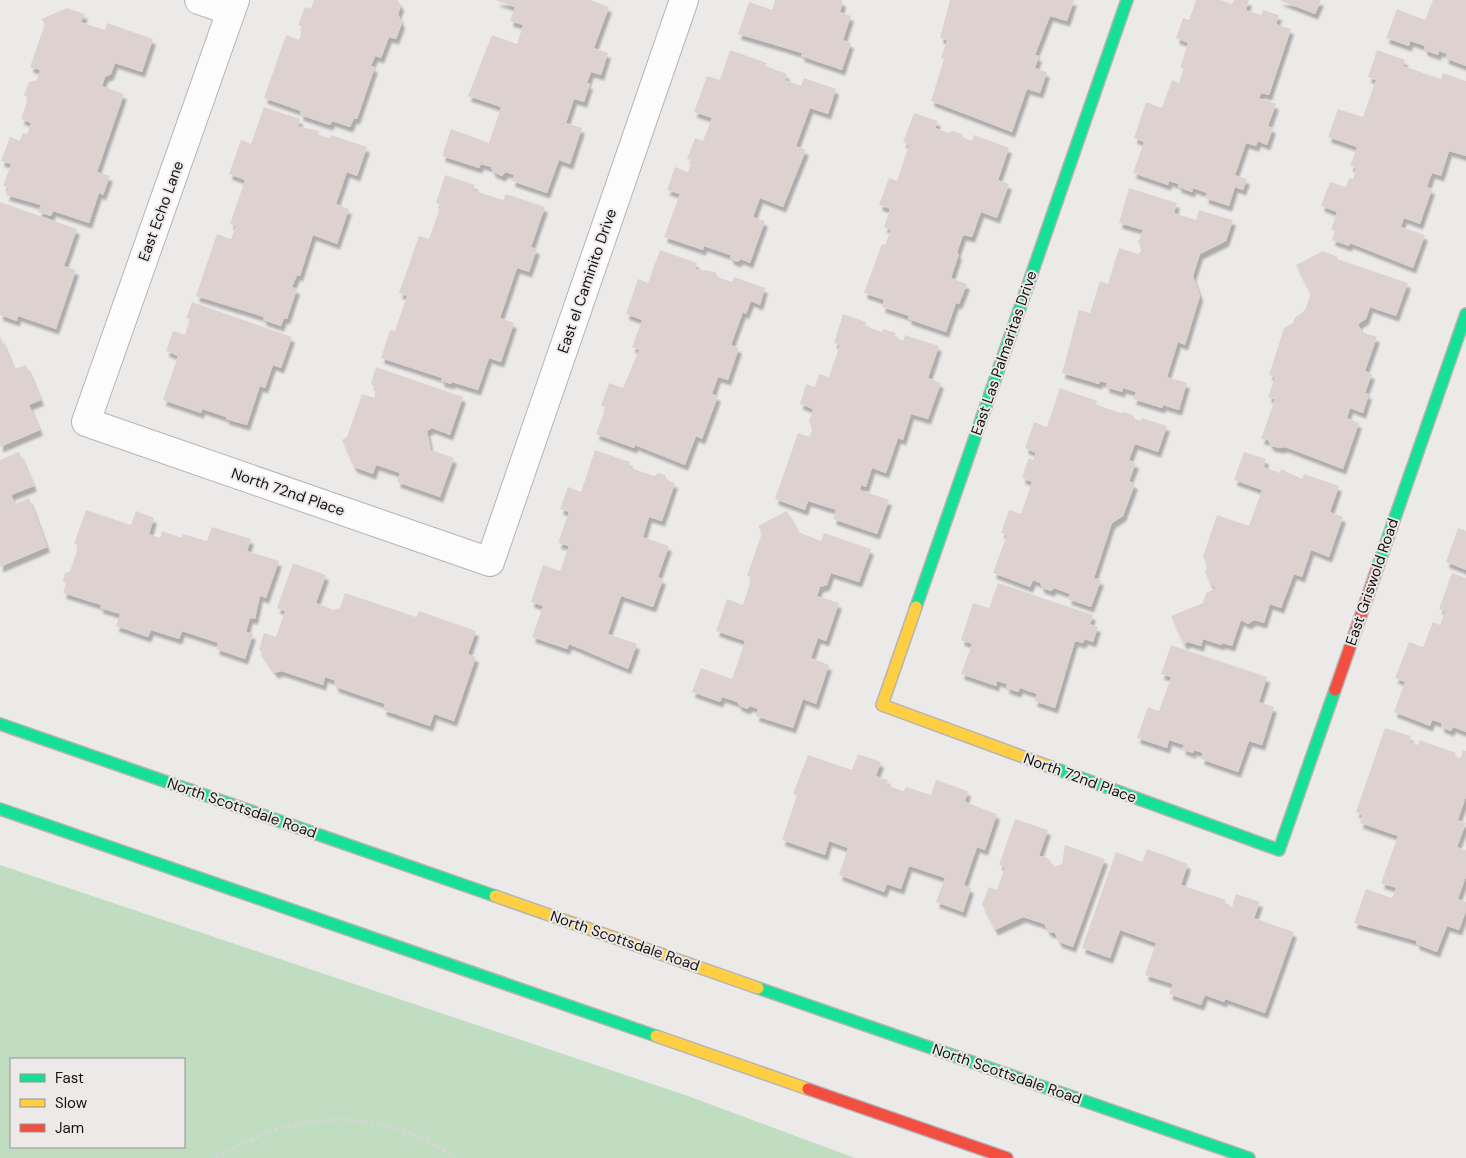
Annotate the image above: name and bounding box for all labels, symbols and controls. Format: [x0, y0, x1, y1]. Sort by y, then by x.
street label: East Echo Lane [134, 158, 188, 264]
street label: East el Caminito Drive [553, 206, 621, 356]
street label: East Las Palmaritas Drive [966, 268, 1042, 438]
street label: North 72nd Place [229, 463, 347, 521]
street label: East Griswold Road [1341, 516, 1403, 648]
street label: North 72nd Place [1021, 748, 1139, 808]
street label: North Scottsdale Road [165, 773, 319, 843]
street label: North Scottsdale Road [548, 906, 702, 976]
street label: North Scottsdale Road [930, 1039, 1084, 1109]
legend [10, 1058, 185, 1148]
text: Fast [55, 1068, 84, 1088]
text: Slow [55, 1093, 88, 1113]
text: Jam [55, 1118, 84, 1138]

